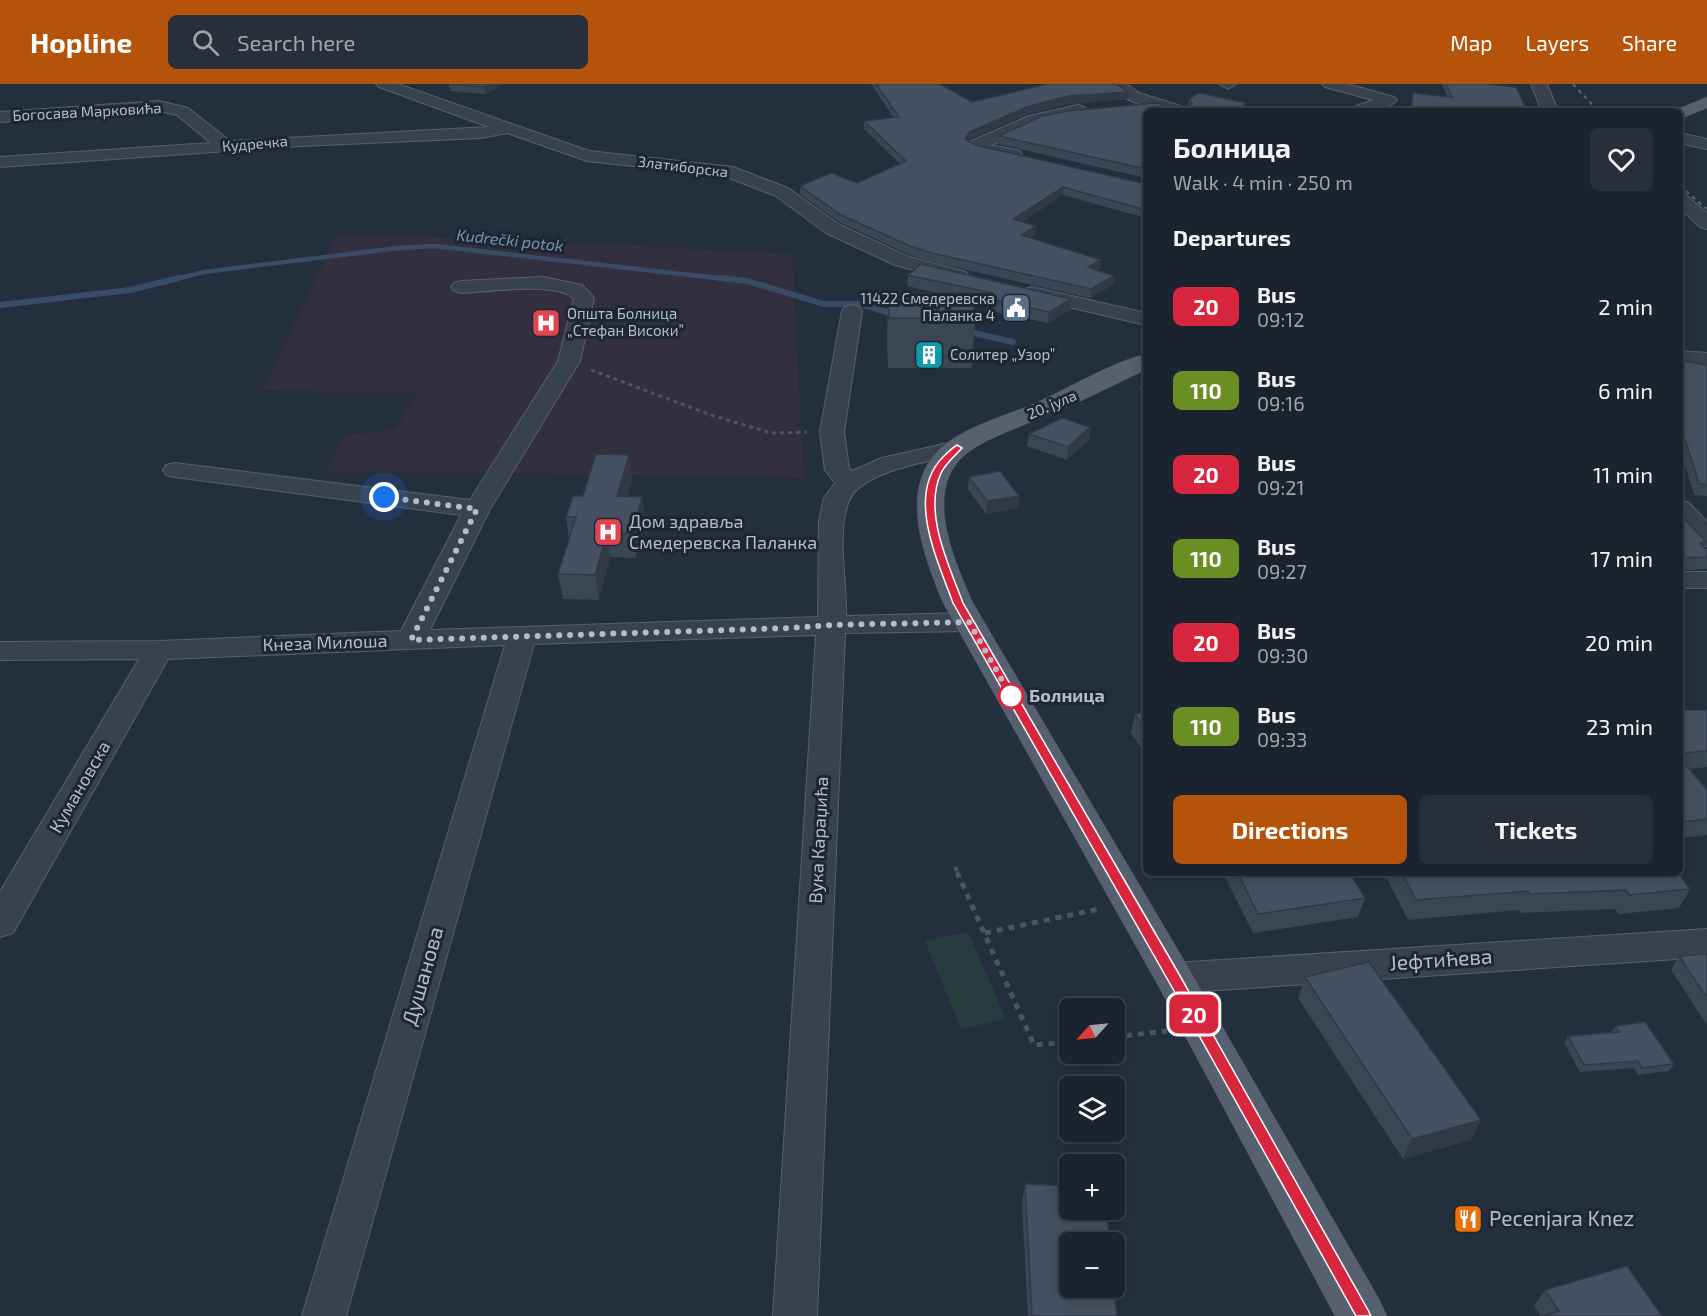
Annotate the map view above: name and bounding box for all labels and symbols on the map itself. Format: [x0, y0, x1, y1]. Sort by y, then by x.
street label: Богосава Марковића [12, 98, 162, 124]
street label: Кудречка [221, 131, 289, 156]
street label: Златиборска [637, 152, 729, 180]
water label: Kudrečki potok [456, 224, 565, 255]
place label: 11422 Смедеревска Паланка 4 [860, 289, 995, 324]
public building icon: 11422 Смедеревска Паланка 4 [1000, 292, 1032, 324]
place label: Општа Болница „Стефан Високи” [567, 304, 684, 339]
hospital icon: Општа Болница „Стефан Високи” [530, 307, 562, 339]
building icon: Солитер „Узор” [913, 339, 945, 371]
place label: Солитер „Узор” [950, 345, 1055, 363]
street label: 20. јула [1024, 386, 1080, 423]
your location [369, 482, 399, 512]
place label: Дом здравља Смедеревска Паланка [629, 510, 817, 553]
hospital icon: Дом здравља Смедеревска Паланка [592, 516, 624, 548]
street label: Кнеза Милоша [262, 629, 388, 655]
marker: Болница [998, 683, 1024, 709]
place label: Болница [1029, 684, 1105, 706]
street label: Кумановска [44, 737, 114, 836]
street label: Вука Караџића [804, 776, 832, 904]
street label: Душанова [396, 923, 449, 1028]
street label: Јефтићева [1389, 942, 1493, 975]
line badge: 20 [1167, 994, 1221, 1034]
north arrow [1059, 998, 1125, 1064]
restaurant icon: Pecenjara Knez [1452, 1203, 1484, 1235]
place label: Pecenjara Knez [1489, 1205, 1634, 1231]

